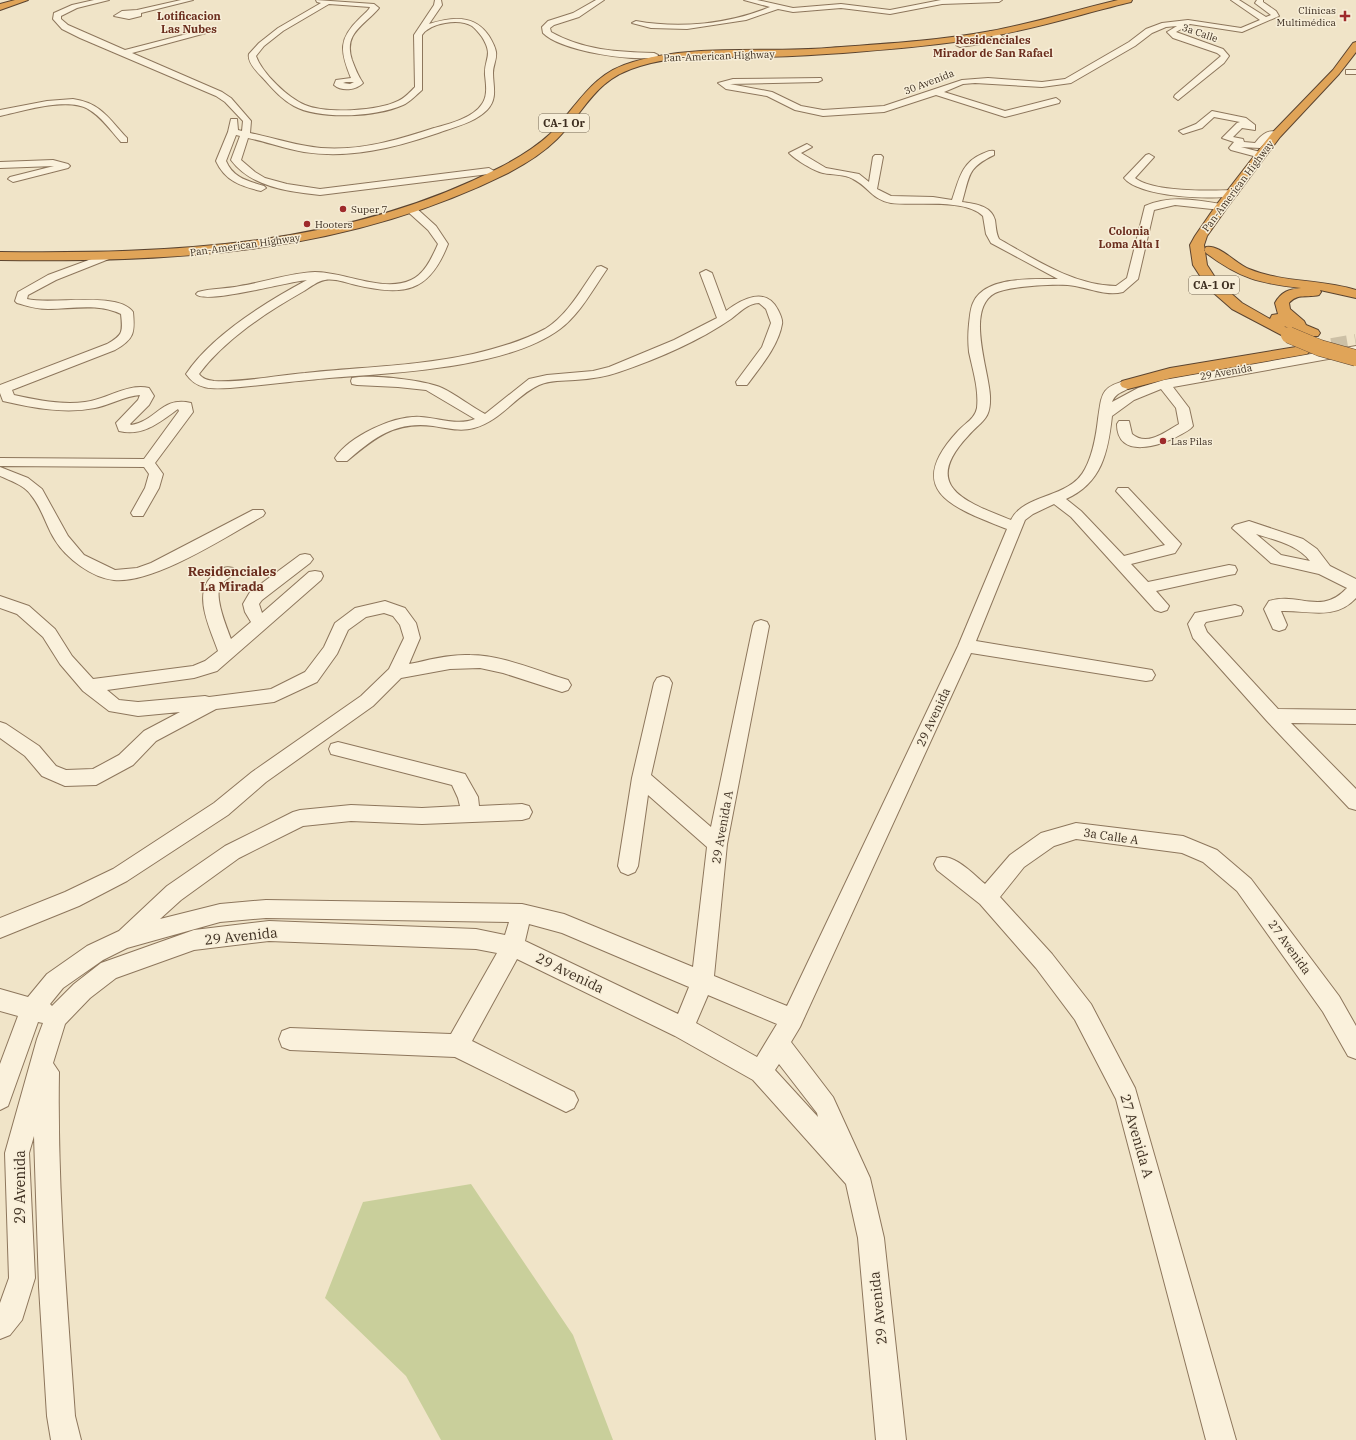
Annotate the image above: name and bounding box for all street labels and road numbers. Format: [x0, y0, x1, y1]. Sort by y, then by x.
street label: 3a Calle [1180, 21, 1220, 45]
street label: Pan-American Highway [663, 48, 775, 64]
street label: 30 Avenida [902, 66, 956, 97]
road number: CA-1 Or [539, 114, 589, 132]
street label: Pan-American Highway [1199, 137, 1277, 234]
street label: Pan-American Highway [189, 231, 302, 259]
road number: CA-1 Or [1189, 276, 1239, 294]
street label: 29 Avenida [1199, 361, 1254, 383]
street label: 29 Avenida [913, 685, 953, 749]
street label: 29 Avenida A [708, 788, 736, 865]
street label: 3a Calle A [1083, 825, 1140, 847]
street label: 27 Avenida [1265, 917, 1315, 977]
street label: 29 Avenida [203, 923, 279, 949]
street label: 29 Avenida [533, 949, 607, 997]
street label: 27 Avenida A [1116, 1092, 1158, 1180]
street label: 29 Avenida [11, 1150, 29, 1224]
street label: 29 Avenida [865, 1270, 891, 1346]

